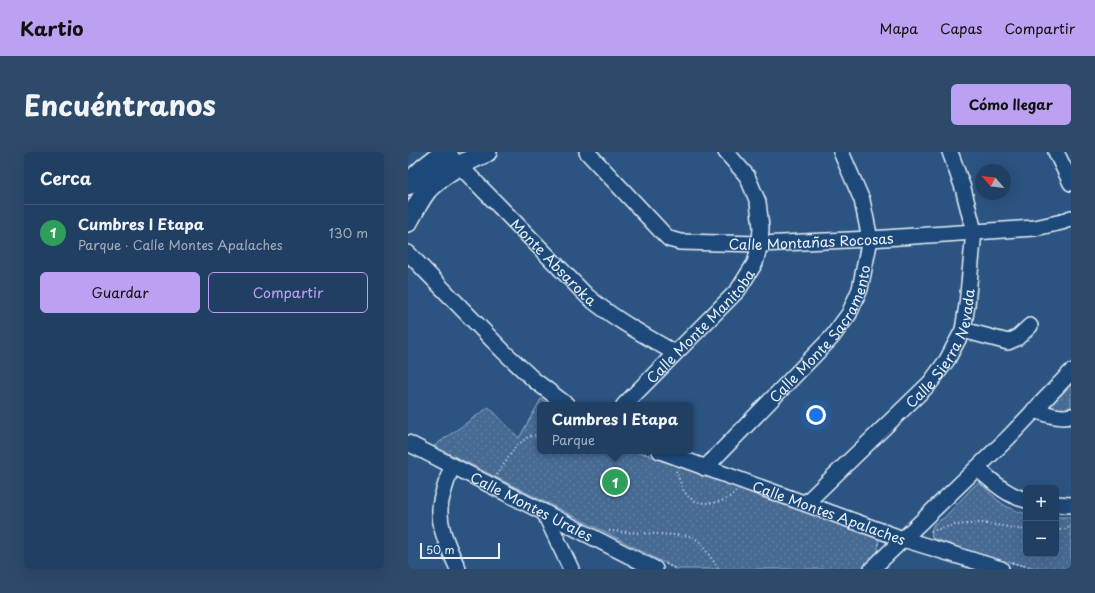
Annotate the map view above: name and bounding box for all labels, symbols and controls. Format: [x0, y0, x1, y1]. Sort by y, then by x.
text: Kartio [20, 14, 83, 42]
text: Mapa [880, 18, 918, 39]
text: Capas [940, 18, 982, 39]
text: Compartir [1004, 18, 1075, 39]
text: Encuéntranos [24, 83, 216, 126]
button: Cómo llegar [951, 84, 1071, 125]
north arrow [975, 164, 1011, 200]
text: Cerca [40, 165, 91, 191]
text: Cumbres I Etapa [78, 212, 204, 235]
street label: Monte Absaroka [506, 214, 601, 310]
text: 1 [50, 223, 56, 242]
text: 130 m [329, 223, 368, 242]
street label: Calle Montañas Rocosas [728, 227, 894, 255]
text: Parque · Calle Montes Apalaches [78, 235, 283, 254]
street label: Calle Monte Sacramento [764, 263, 875, 407]
street label: Calle Monte Manitoba [641, 265, 759, 388]
button: Guardar [40, 272, 200, 313]
button: Compartir [208, 272, 368, 313]
street label: Calle Sierra Nevada [900, 288, 979, 412]
popup [537, 402, 693, 454]
your location [806, 405, 826, 425]
text: Cumbres I Etapa [552, 407, 678, 430]
text: Parque [552, 430, 595, 449]
street label: Calle Montes Urales [467, 466, 597, 546]
pin: 1 [602, 467, 628, 497]
street label: Calle Montes Apalaches [750, 475, 909, 550]
map controls [1023, 485, 1059, 557]
button: + [1023, 485, 1059, 521]
button: − [1023, 521, 1059, 557]
scale bar [420, 541, 500, 560]
text: 50 m [426, 541, 455, 558]

